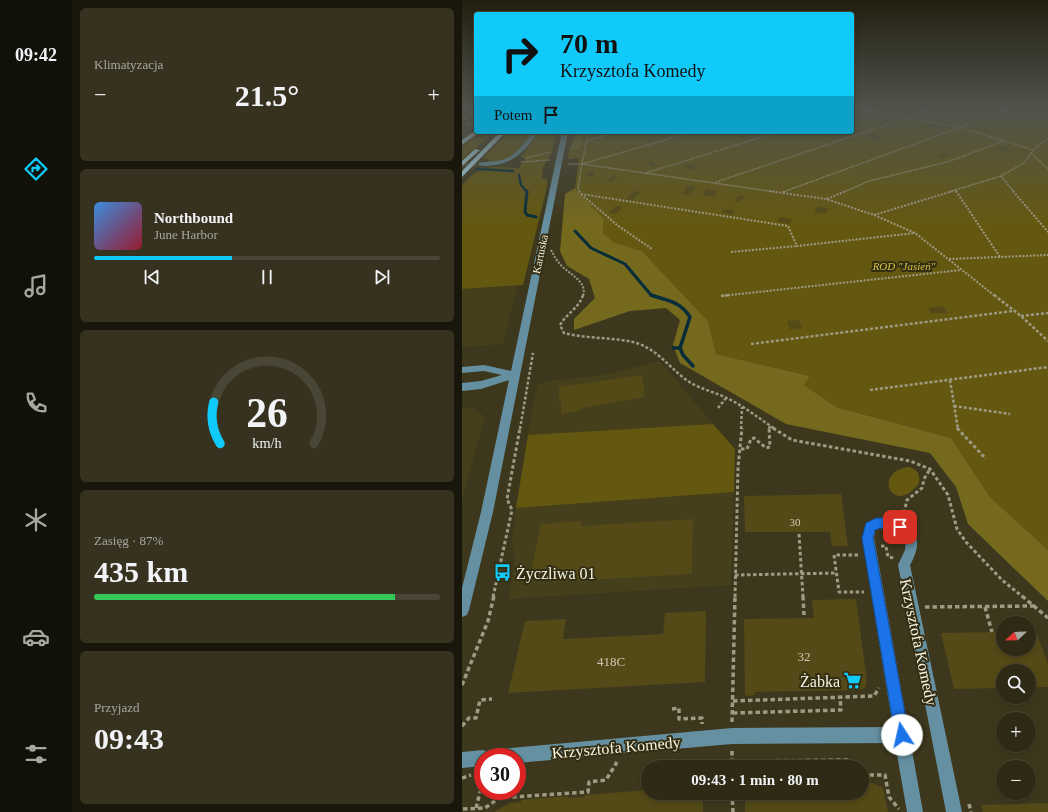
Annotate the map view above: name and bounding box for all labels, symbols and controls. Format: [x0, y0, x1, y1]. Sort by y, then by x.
icon: right [494, 28, 546, 80]
text: 70 m [560, 28, 618, 59]
text: 09:42 [15, 45, 57, 65]
text: Klimatyzacja [94, 57, 163, 72]
text: Krzysztofa Komedy [560, 61, 705, 81]
text: 21.5° [235, 79, 299, 112]
text: − [94, 82, 106, 107]
text: + [428, 82, 440, 107]
icon: arrive [540, 104, 562, 126]
text: Potem [494, 107, 532, 123]
icon: directions [22, 155, 50, 183]
text: Northbound [154, 210, 233, 226]
text: June Harbor [154, 227, 218, 242]
street label: Kartuska [530, 233, 550, 275]
park label: ROD "Jasień" [872, 260, 936, 272]
icon: previous [141, 266, 163, 288]
icon: pause [256, 266, 278, 288]
icon: next [371, 266, 393, 288]
icon: music [22, 272, 50, 300]
icon: phone [22, 389, 50, 417]
text: 26 [246, 390, 288, 436]
text: km/h [252, 435, 282, 451]
icon: climate [22, 506, 50, 534]
pin [883, 510, 917, 544]
house number: 30 [790, 516, 801, 528]
icon: arrive [889, 516, 911, 538]
text: Zasięg · 87% [94, 533, 163, 548]
text: 435 km [94, 555, 188, 588]
bus stop icon: Życzliwa 01 [493, 563, 513, 583]
place label: Życzliwa 01 [516, 565, 596, 583]
street label: Krzysztofa Komedy [896, 577, 940, 707]
north arrow [996, 616, 1036, 656]
map controls [996, 616, 1036, 800]
icon: car [22, 623, 50, 651]
house number: 32 [798, 649, 811, 664]
house number: 418C [597, 654, 625, 669]
button: search [996, 664, 1036, 704]
supermarket icon: Żabka [843, 671, 863, 691]
place label: Żabka [800, 673, 840, 690]
text: Przyjazd [94, 700, 139, 715]
button: + [996, 712, 1036, 752]
position arrow [881, 714, 923, 756]
text: 09:43 [94, 722, 164, 755]
street label: Krzysztofa Komedy [551, 733, 681, 763]
icon: filters [22, 740, 50, 768]
speed limit sign: 30 [474, 748, 526, 800]
button: − [996, 760, 1036, 800]
text: 09:43 · 1 min · 80 m [691, 772, 819, 788]

